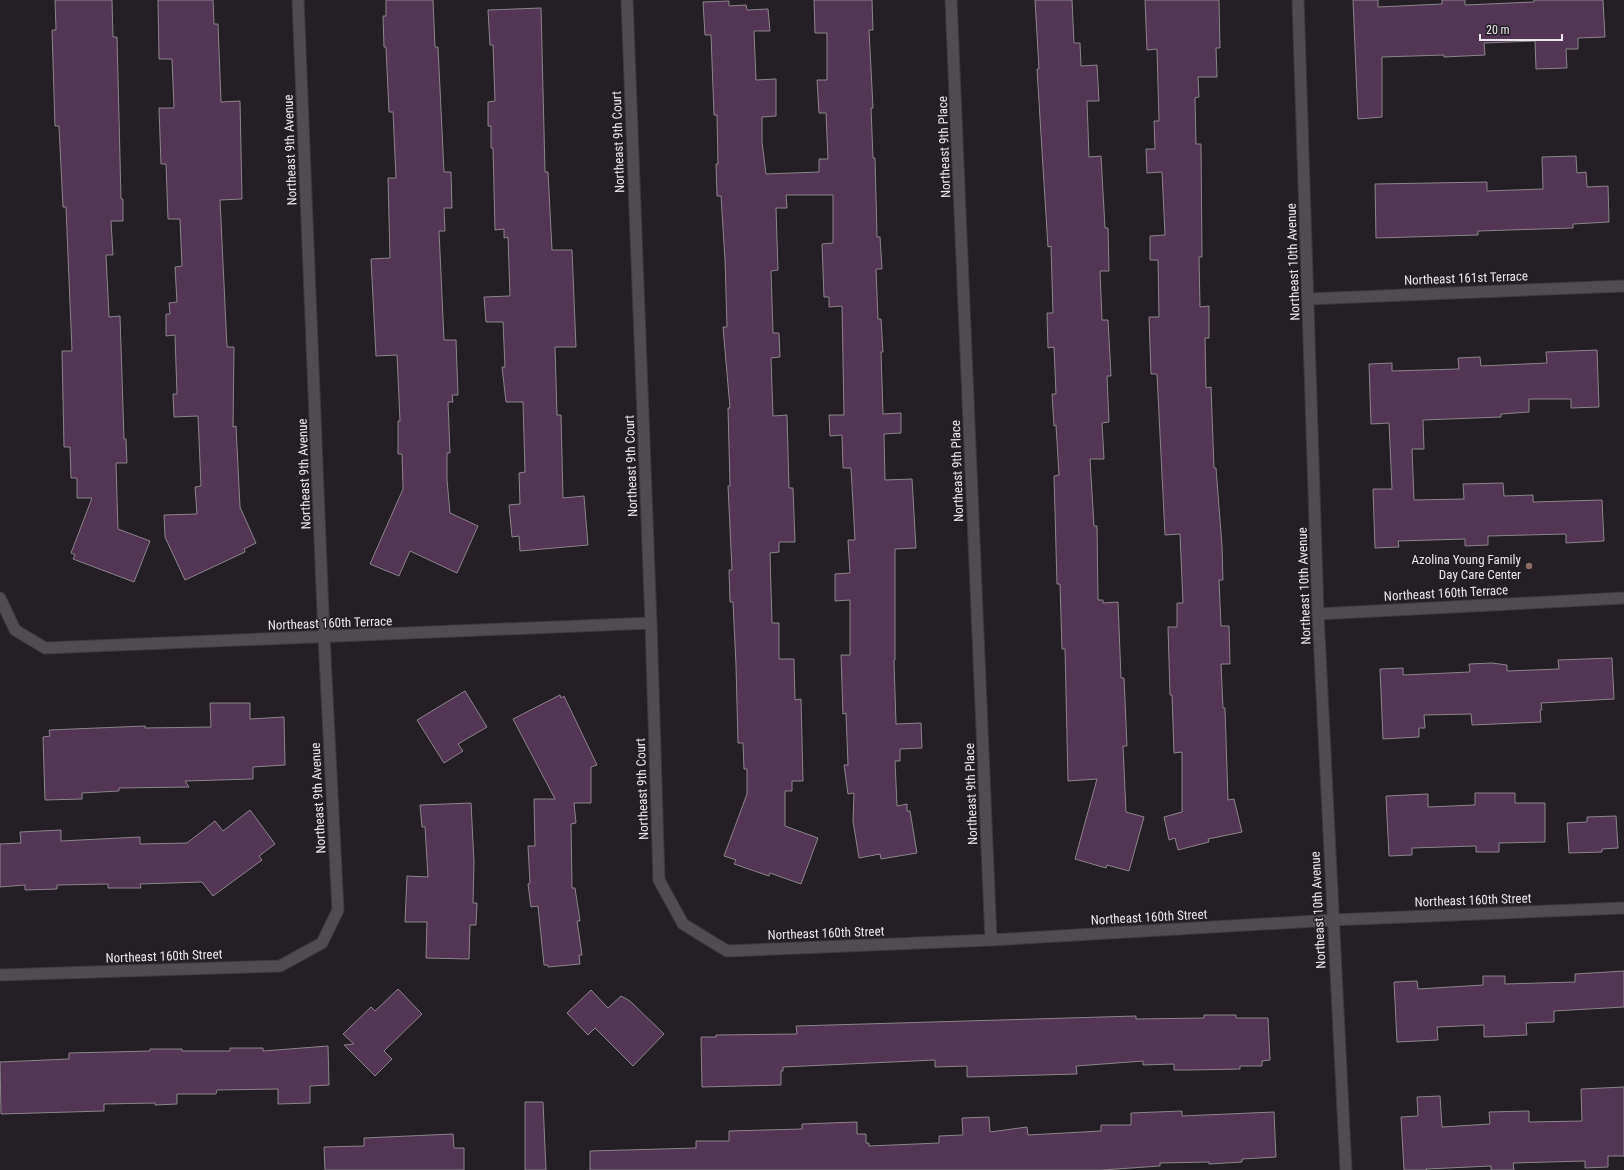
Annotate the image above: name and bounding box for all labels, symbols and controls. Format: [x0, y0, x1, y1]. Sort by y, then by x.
scale bar [1480, 16, 1562, 42]
text: 20 m [1486, 23, 1510, 37]
street label: Northeast 9th Court [609, 91, 627, 193]
street label: Northeast 9th Avenue [281, 94, 299, 206]
street label: Northeast 9th Place [935, 96, 953, 198]
street label: Northeast 10th Avenue [1283, 203, 1303, 321]
street label: Northeast 161st Terrace [1404, 268, 1528, 288]
street label: Northeast 9th Court [622, 415, 640, 517]
street label: Northeast 9th Avenue [295, 418, 313, 530]
street label: Northeast 9th Place [948, 420, 966, 522]
street label: Northeast 10th Avenue [1294, 527, 1314, 645]
place label: Azolina Young Family Day Care Center [1411, 552, 1522, 582]
marker: Azolina Young Family Day Care Center [1524, 561, 1534, 571]
street label: Northeast 160th Terrace [1383, 582, 1509, 604]
street label: Northeast 160th Terrace [268, 613, 392, 633]
street label: Northeast 9th Court [633, 738, 651, 840]
street label: Northeast 9th Avenue [308, 742, 328, 854]
street label: Northeast 9th Place [962, 743, 980, 845]
street label: Northeast 10th Avenue [1307, 851, 1329, 969]
street label: Northeast 160th Street [1414, 890, 1532, 910]
street label: Northeast 160th Street [1090, 906, 1208, 928]
street label: Northeast 160th Street [767, 923, 885, 943]
street label: Northeast 160th Street [105, 946, 223, 966]

